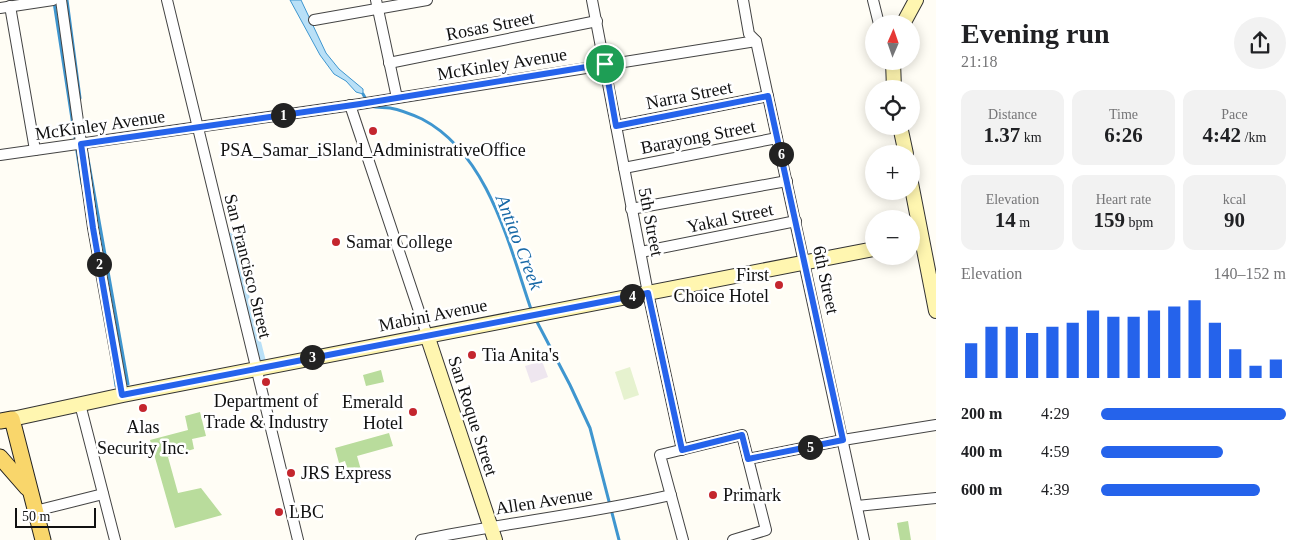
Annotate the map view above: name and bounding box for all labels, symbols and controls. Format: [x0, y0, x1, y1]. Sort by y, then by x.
street label: Rosas Street [444, 8, 536, 44]
north arrow [865, 15, 920, 70]
map controls [865, 15, 920, 265]
button: share [1234, 17, 1286, 69]
text: Evening run [961, 18, 1110, 49]
pin [584, 43, 626, 85]
street label: McKinley Avenue [436, 44, 568, 84]
icon: arrive [591, 50, 619, 78]
text: 21:18 [961, 53, 997, 70]
street label: Narra Street [644, 77, 734, 113]
button: locate [865, 80, 920, 135]
pin: 1 [270, 102, 296, 128]
street label: McKinley Avenue [34, 106, 166, 144]
text: Distance [988, 107, 1037, 122]
text: Time [1109, 107, 1138, 122]
text: Pace [1221, 107, 1248, 122]
text: 1 [280, 108, 287, 123]
street label: Barayong Street [639, 116, 757, 158]
text: 1.37 [983, 123, 1020, 147]
text: 6:26 [1104, 123, 1143, 147]
text: 4:42 [1203, 123, 1241, 147]
marker: PSA_Samar_iSland_AdministrativeOffice [367, 125, 379, 137]
text: km [1020, 130, 1042, 145]
text: /km [1241, 130, 1266, 145]
place label: PSA_Samar_iSland_AdministrativeOffice [220, 140, 526, 160]
pin: 6 [768, 142, 794, 166]
button: + [865, 145, 920, 200]
text: 6 [778, 147, 785, 162]
street label: 5th Street [635, 186, 667, 258]
water label: Antiao Creek [491, 190, 547, 293]
street label: San Francisco Street [220, 192, 276, 340]
text: Elevation [986, 192, 1039, 207]
text: Heart rate [1096, 192, 1151, 207]
text: kcal [1223, 192, 1246, 207]
street label: Yakal Street [685, 199, 775, 237]
text: 14 [995, 208, 1016, 232]
text: 159 [1094, 208, 1125, 232]
text: 90 [1224, 208, 1245, 232]
button: − [865, 210, 920, 265]
text: m [1016, 215, 1030, 230]
text: bpm [1125, 215, 1153, 230]
place label: Samar College [346, 232, 452, 252]
marker: Samar College [330, 236, 342, 248]
street label: 6th Street [809, 244, 843, 316]
pin: 2 [86, 252, 112, 276]
text: 2 [96, 257, 103, 272]
place label: First Choice Hotel [674, 265, 769, 306]
text: Elevation [961, 265, 1022, 282]
text: 140–152 m [1214, 265, 1286, 282]
marker: First Choice Hotel [773, 279, 785, 291]
pin: 4 [620, 284, 644, 308]
text: 4 [629, 289, 636, 304]
street label: Mabini Avenue [377, 295, 489, 335]
pin: 3 [300, 344, 324, 370]
place label: Tia Anita's [482, 345, 559, 365]
marker: Tia Anita's [466, 349, 478, 361]
text: 3 [309, 350, 316, 365]
street label: San Roque Street [444, 353, 502, 479]
marker: Department of Trade & Industry [260, 376, 272, 388]
place label: Department of Trade & Industry [204, 391, 328, 432]
place label: Emerald Hotel [342, 392, 403, 433]
marker: Alas Security Inc. [137, 402, 149, 414]
text: 200 m [961, 405, 1002, 422]
text: 4:29 [1041, 405, 1069, 422]
marker: Emerald Hotel [407, 406, 419, 418]
place label: Alas Security Inc. [97, 417, 189, 458]
pin: 5 [798, 434, 822, 460]
text: 5 [807, 440, 814, 455]
text: 400 m [961, 443, 1002, 460]
text: 4:59 [1041, 443, 1069, 460]
place label: JRS Express [301, 463, 392, 483]
marker: JRS Express [285, 467, 297, 479]
text: 600 m [961, 481, 1002, 498]
text: 4:39 [1041, 481, 1069, 498]
street label: Allen Avenue [494, 483, 594, 519]
place label: Primark [723, 485, 781, 505]
marker: Primark [707, 489, 719, 501]
place label: LBC [289, 502, 324, 522]
scale bar [15, 505, 96, 528]
marker: LBC [273, 506, 285, 518]
text: 50 m [22, 509, 50, 524]

